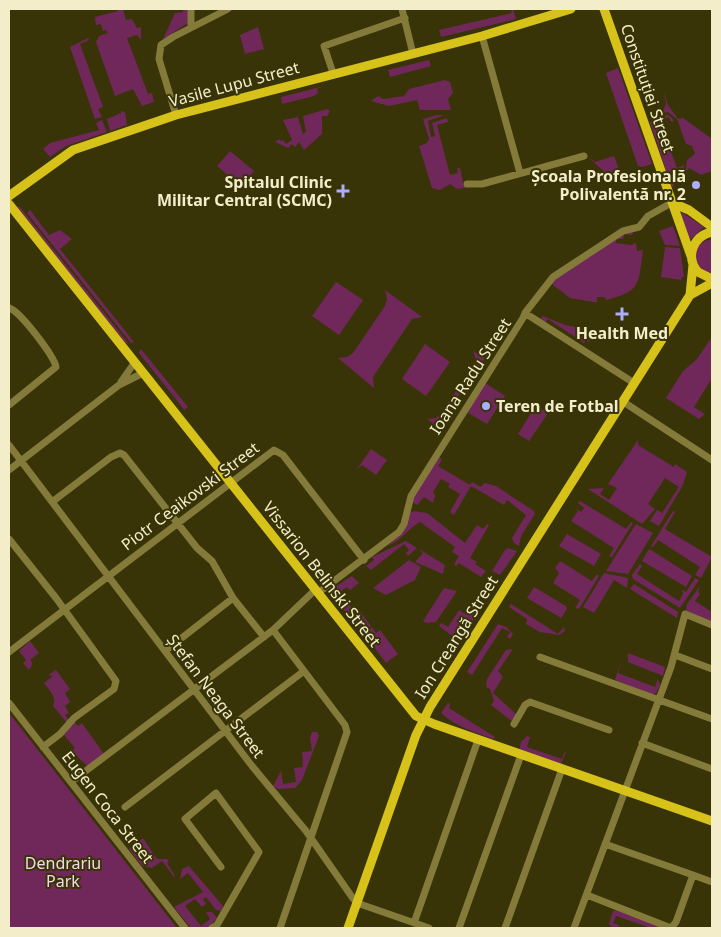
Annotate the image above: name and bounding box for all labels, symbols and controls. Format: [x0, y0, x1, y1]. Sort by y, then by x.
street label: Constituției Street [616, 21, 680, 156]
street label: Vasile Lupu Street [166, 56, 302, 112]
place label: Școala Profesională Polivalentă nr. 2 [531, 165, 686, 205]
place label: Spitalul Clinic Militar Central (SCMC) [157, 171, 332, 211]
marker: Școala Profesională Polivalentă nr. 2 [690, 179, 702, 191]
marker: Spitalul Clinic Militar Central (SCMC) [336, 184, 350, 198]
marker: Health Med [615, 307, 629, 321]
street label: Ioana Radu Street [424, 313, 516, 438]
place label: Health Med [576, 322, 668, 344]
place label: Teren de Fotbal [496, 395, 619, 417]
marker: Teren de Fotbal [480, 400, 492, 412]
street label: Piotr Ceaikovski Street [117, 437, 264, 555]
street label: Vissarion Belinski Street [258, 497, 386, 652]
street label: Ion Creangă Street [409, 571, 503, 703]
street label: Ștefan Neaga Street [162, 630, 270, 763]
street label: Eugen Coca Street [57, 746, 159, 868]
park label: Dendrariu Park [25, 852, 101, 892]

